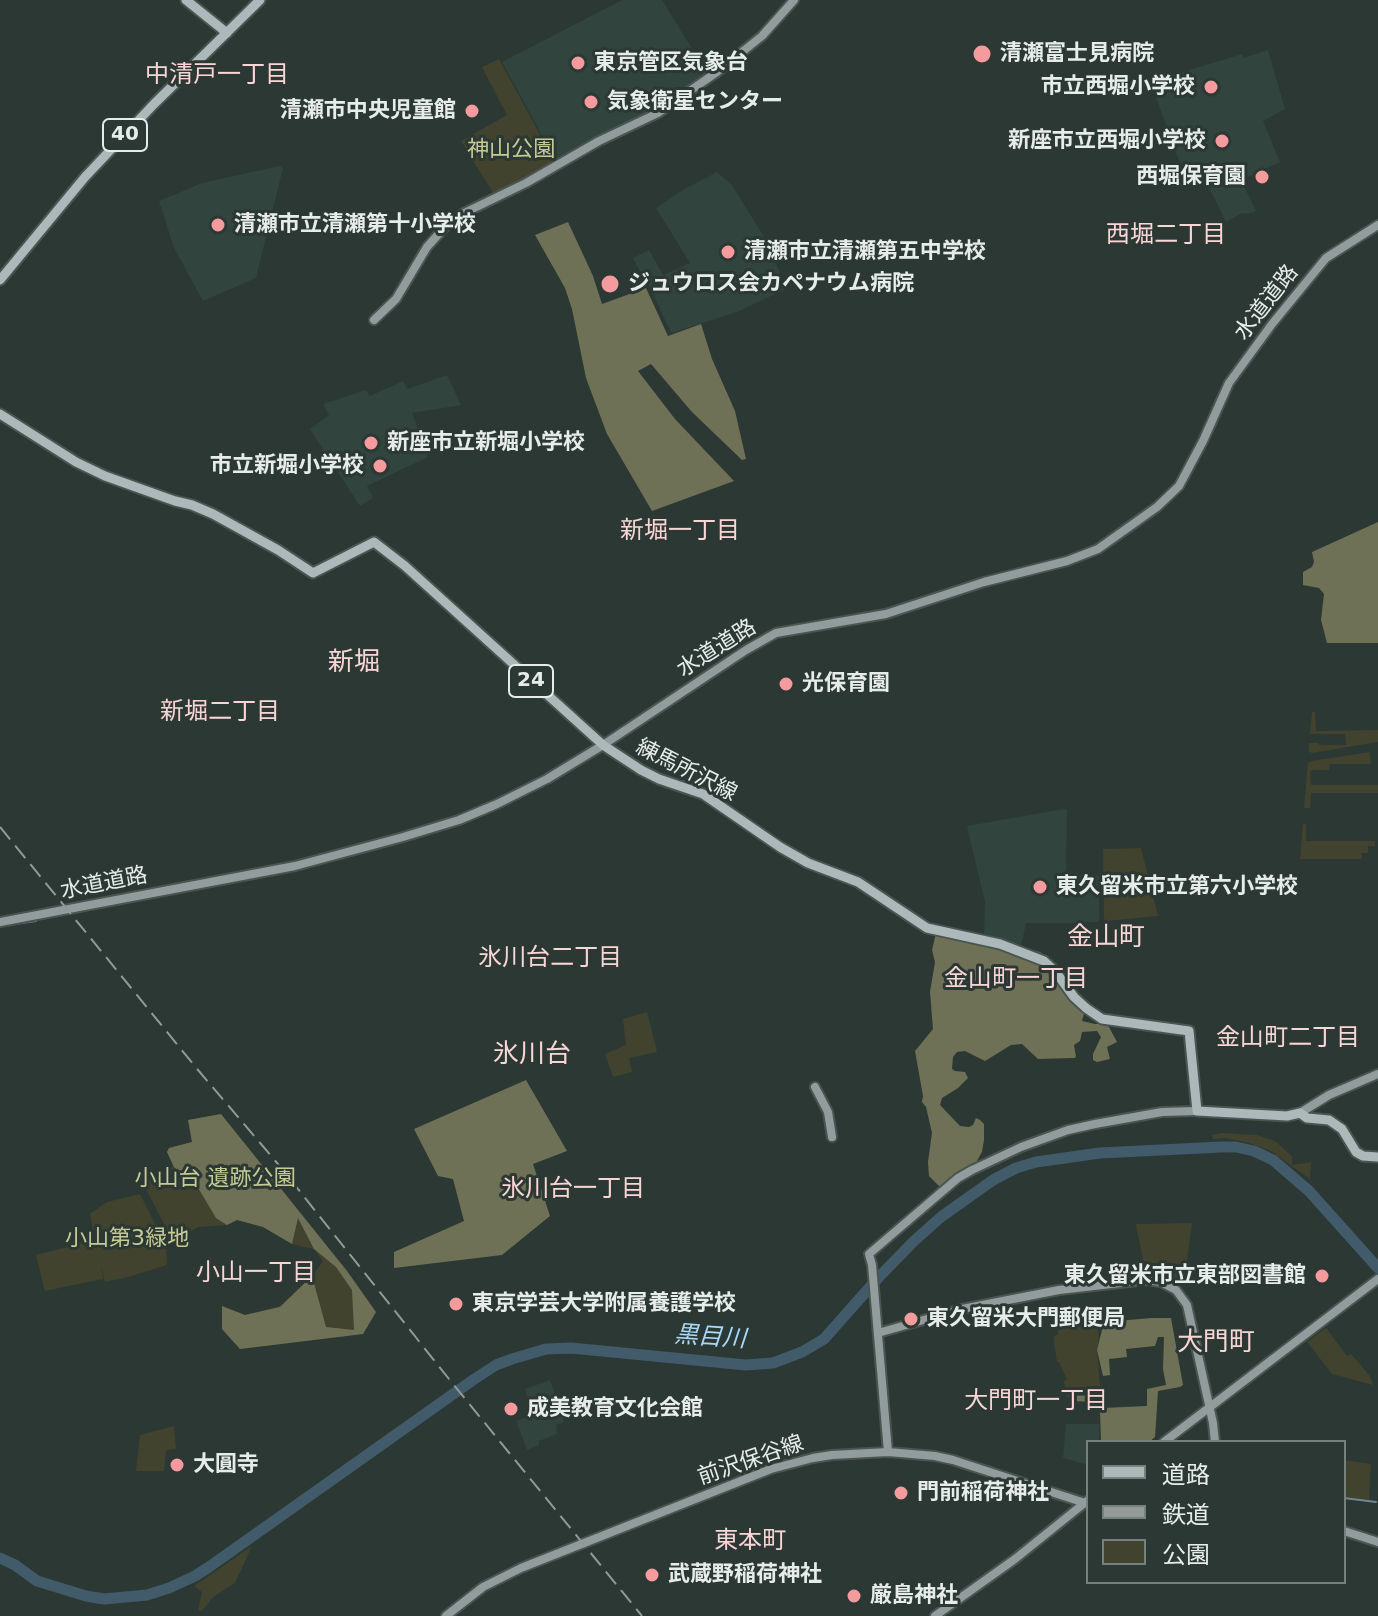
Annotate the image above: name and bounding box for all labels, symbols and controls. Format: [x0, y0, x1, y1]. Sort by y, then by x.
place label: 清瀬富士見病院 [1000, 41, 1154, 67]
marker: 清瀬富士見病院 [971, 43, 993, 65]
place label: 東京管区気象台 [594, 50, 748, 76]
marker: 東京管区気象台 [569, 54, 587, 72]
district label: 中清戸一丁目 [145, 62, 289, 90]
place label: 市立西堀小学校 [1041, 74, 1195, 100]
marker: 市立西堀小学校 [1202, 78, 1220, 96]
place label: 気象衛星センター [607, 89, 783, 115]
marker: 気象衛星センター [582, 93, 600, 111]
place label: 清瀬市中央児童館 [280, 98, 456, 124]
marker: 清瀬市中央児童館 [463, 102, 481, 120]
road number: 40 [103, 119, 147, 151]
place label: 新座市立西堀小学校 [1008, 128, 1206, 154]
marker: 新座市立西堀小学校 [1213, 132, 1231, 150]
park label: 神山公園 [467, 137, 555, 163]
place label: 西堀保育園 [1136, 164, 1246, 190]
marker: 西堀保育園 [1253, 168, 1271, 186]
place label: 清瀬市立清瀬第十小学校 [234, 212, 476, 238]
marker: 清瀬市立清瀬第十小学校 [209, 216, 227, 234]
district label: 西堀二丁目 [1106, 222, 1226, 250]
place label: 清瀬市立清瀬第五中学校 [744, 239, 986, 265]
marker: 清瀬市立清瀬第五中学校 [719, 243, 737, 261]
street label: 水道道路 [1230, 260, 1304, 346]
place label: ジュウロス会カペナウム病院 [628, 271, 914, 297]
marker: ジュウロス会カペナウム病院 [599, 273, 621, 295]
place label: 新座市立新堀小学校 [387, 430, 585, 456]
marker: 新座市立新堀小学校 [362, 434, 380, 452]
place label: 市立新堀小学校 [210, 453, 364, 479]
marker: 市立新堀小学校 [371, 457, 389, 475]
district label: 新堀一丁目 [620, 518, 740, 546]
street label: 水道道路 [673, 614, 761, 684]
district label: 新堀 [328, 647, 380, 679]
road number: 24 [509, 665, 553, 697]
place label: 光保育園 [802, 671, 890, 697]
marker: 光保育園 [777, 675, 795, 693]
district label: 新堀二丁目 [160, 699, 280, 727]
street label: 練馬所沢線 [631, 734, 741, 808]
street label: 水道道路 [58, 863, 150, 905]
place label: 東久留米市立第六小学校 [1056, 874, 1298, 900]
marker: 東久留米市立第六小学校 [1031, 878, 1049, 896]
district label: 金山町 [1067, 922, 1145, 954]
district label: 氷川台二丁目 [478, 945, 622, 973]
district label: 金山町一丁目 [944, 966, 1088, 994]
district label: 金山町二丁目 [1216, 1025, 1360, 1053]
district label: 氷川台 [493, 1039, 571, 1071]
park label: 小山台 遺跡公園 [135, 1166, 295, 1192]
district label: 氷川台一丁目 [501, 1176, 645, 1204]
park label: 小山第3緑地 [65, 1226, 189, 1252]
district label: 小山一丁目 [196, 1260, 316, 1288]
place label: 東久留米市立東部図書館 [1064, 1263, 1306, 1289]
marker: 東久留米市立東部図書館 [1313, 1267, 1331, 1285]
place label: 東京学芸大学附属養護学校 [472, 1291, 736, 1317]
marker: 東京学芸大学附属養護学校 [447, 1295, 465, 1313]
place label: 東久留米大門郵便局 [927, 1306, 1125, 1332]
marker: 東久留米大門郵便局 [902, 1310, 920, 1328]
water label: 黒目川 [673, 1321, 747, 1355]
district label: 大門町 [1177, 1327, 1255, 1359]
district label: 大門町一丁目 [964, 1388, 1108, 1416]
place label: 成美教育文化会館 [527, 1396, 703, 1422]
marker: 成美教育文化会館 [502, 1400, 520, 1418]
street label: 前沢保谷線 [695, 1431, 807, 1491]
legend [1086, 1440, 1346, 1584]
place label: 大圓寺 [193, 1452, 259, 1478]
marker: 大圓寺 [168, 1456, 186, 1474]
text: 道路 [1162, 1461, 1210, 1489]
place label: 門前稲荷神社 [917, 1480, 1049, 1506]
marker: 門前稲荷神社 [892, 1484, 910, 1502]
text: 鉄道 [1162, 1501, 1210, 1529]
district label: 東本町 [714, 1528, 786, 1556]
text: 公園 [1162, 1541, 1210, 1569]
place label: 武蔵野稲荷神社 [668, 1562, 822, 1588]
marker: 武蔵野稲荷神社 [643, 1566, 661, 1584]
place label: 厳島神社 [870, 1583, 958, 1609]
marker: 厳島神社 [845, 1587, 863, 1605]

